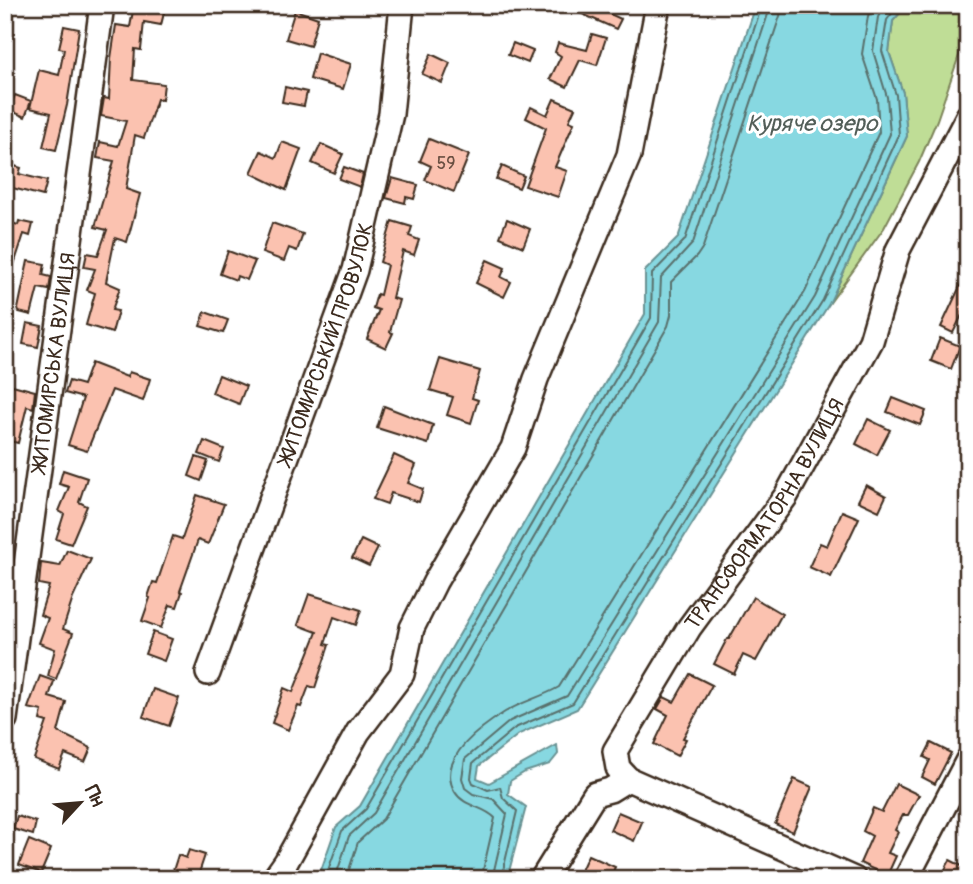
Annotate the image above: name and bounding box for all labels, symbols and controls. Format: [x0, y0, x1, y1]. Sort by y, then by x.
water label: Куряче озеро [747, 109, 879, 138]
house number: 59 [436, 152, 456, 175]
street label: ЖИТОМИРСЬКИЙ ПРОВУЛОК [271, 220, 380, 471]
street label: ЖИТОМИРСЬКА ВУЛИЦЯ [25, 251, 82, 477]
street label: ТРАНСФОРМАТОРНА ВУЛИЦЯ [679, 394, 851, 635]
north arrow [46, 768, 116, 838]
text: Пн [79, 781, 110, 811]

